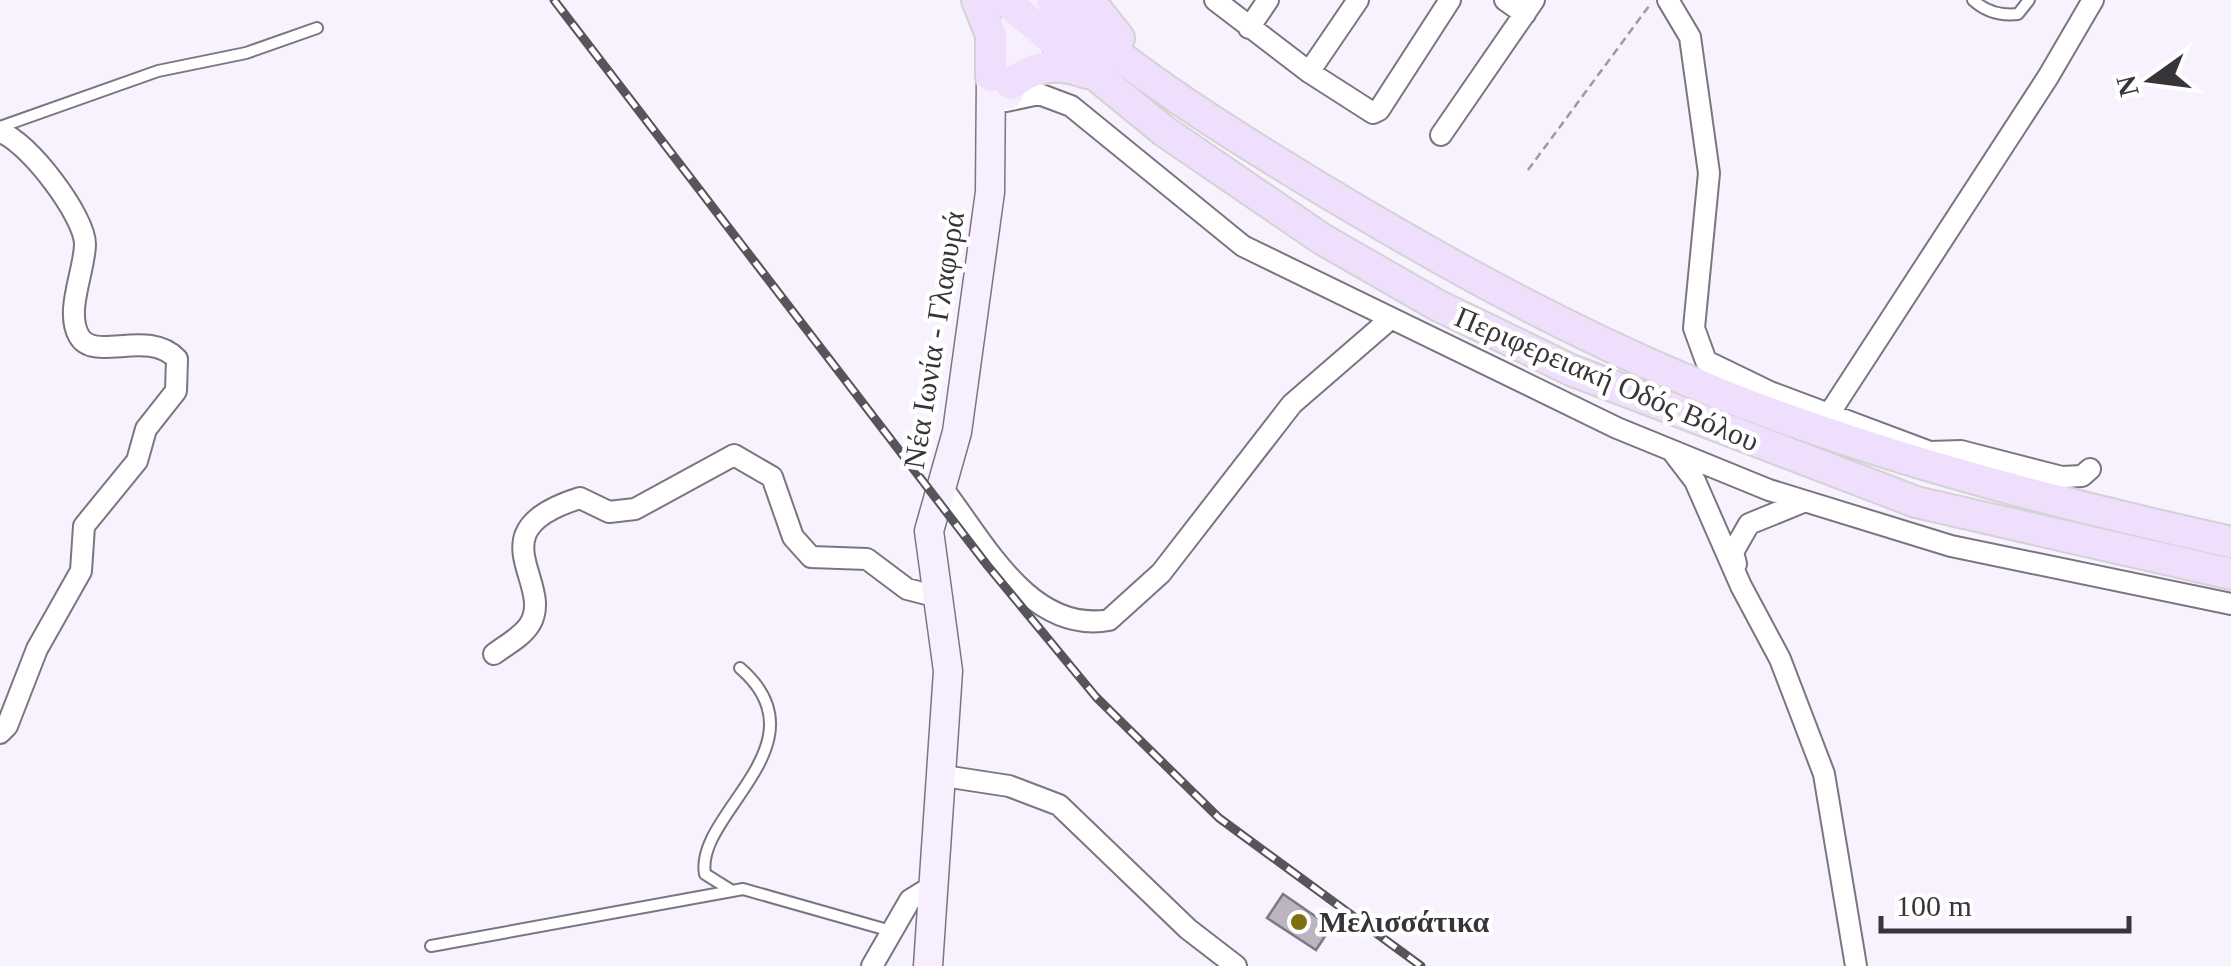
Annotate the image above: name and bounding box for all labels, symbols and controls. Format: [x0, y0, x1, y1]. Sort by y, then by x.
north arrow [2101, 30, 2201, 130]
text: N [2110, 72, 2145, 99]
street label: Νέα Ιωνία - Γλαφυρά [897, 209, 970, 471]
street label: Περιφερειακή Οδός Βόλου [1450, 300, 1764, 458]
scale bar [1881, 871, 2128, 933]
text: 100 m [1896, 889, 1972, 922]
place label: Μελισσάτικα [1319, 905, 1489, 938]
marker: Μελισσάτικα [1288, 911, 1310, 933]

